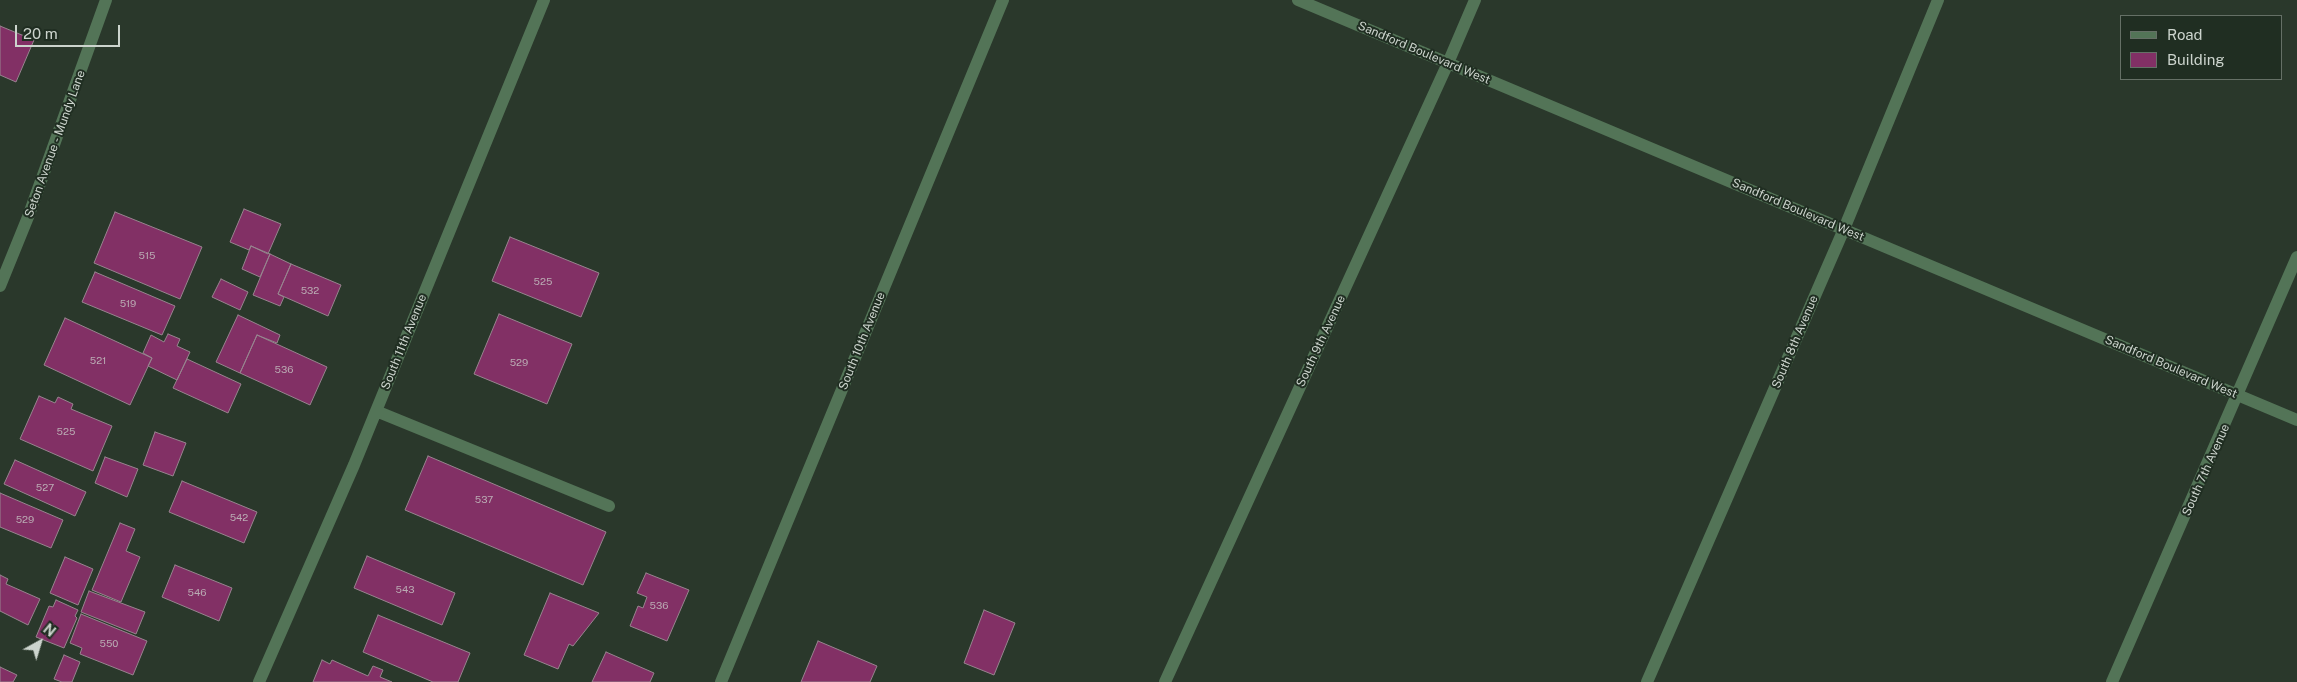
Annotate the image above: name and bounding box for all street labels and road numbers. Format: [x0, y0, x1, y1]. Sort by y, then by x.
street label: Sandford Boulevard West [1356, 19, 1492, 87]
street label: Seton Avenue - Mundy Lane [22, 69, 88, 219]
street label: Sandford Boulevard West [1730, 176, 1866, 244]
street label: South 10th Avenue [836, 290, 888, 392]
street label: South 11th Avenue [378, 292, 430, 392]
street label: South 9th Avenue [1293, 293, 1349, 389]
street label: South 8th Avenue [1769, 293, 1821, 391]
street label: Sandford Boulevard West [2103, 333, 2239, 401]
street label: South 7th Avenue [2179, 422, 2233, 518]

